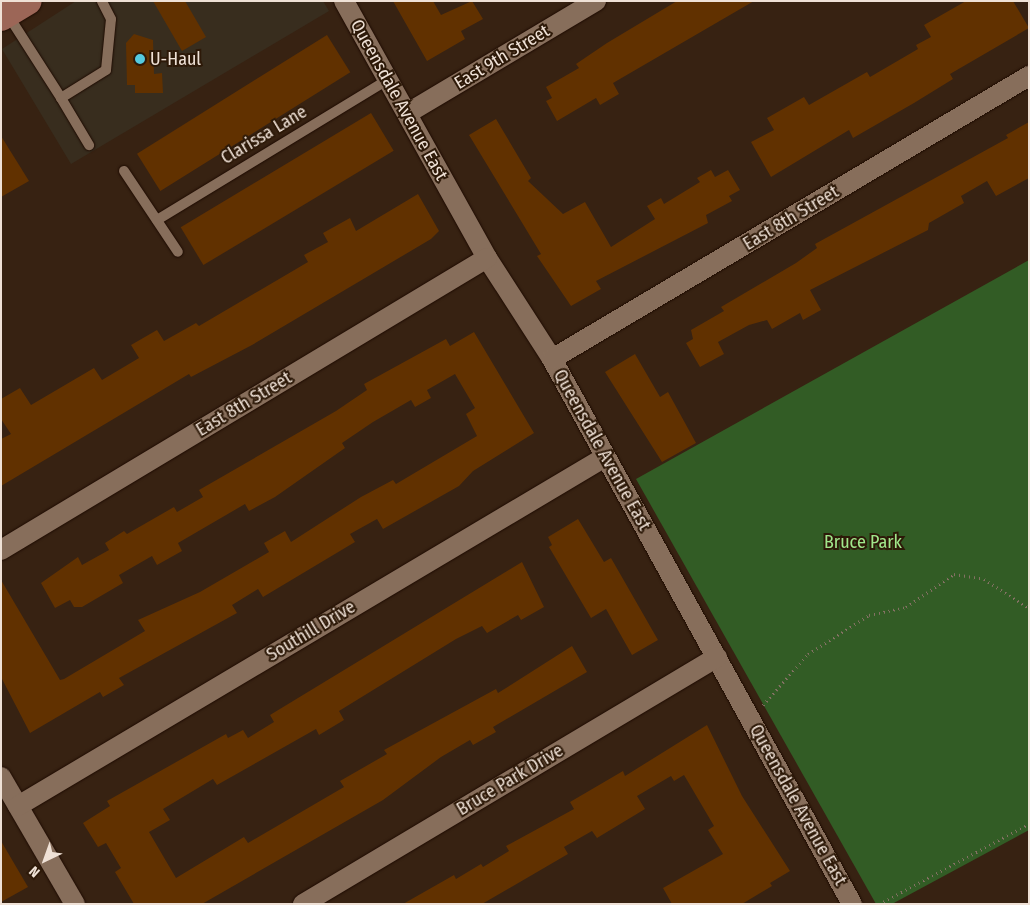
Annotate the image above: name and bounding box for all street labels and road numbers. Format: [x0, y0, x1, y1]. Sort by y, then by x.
street label: Queensdale Avenue East [346, 16, 452, 184]
street label: East 9th Street [450, 20, 554, 94]
street label: Clarissa Lane [217, 101, 311, 169]
street label: East 8th Street [739, 181, 843, 255]
street label: Queensdale Avenue East [549, 366, 655, 534]
street label: East 8th Street [192, 367, 296, 441]
street label: Southill Drive [263, 596, 359, 666]
street label: Queensdale Avenue East [745, 721, 851, 889]
street label: Bruce Park Drive [453, 740, 567, 820]

